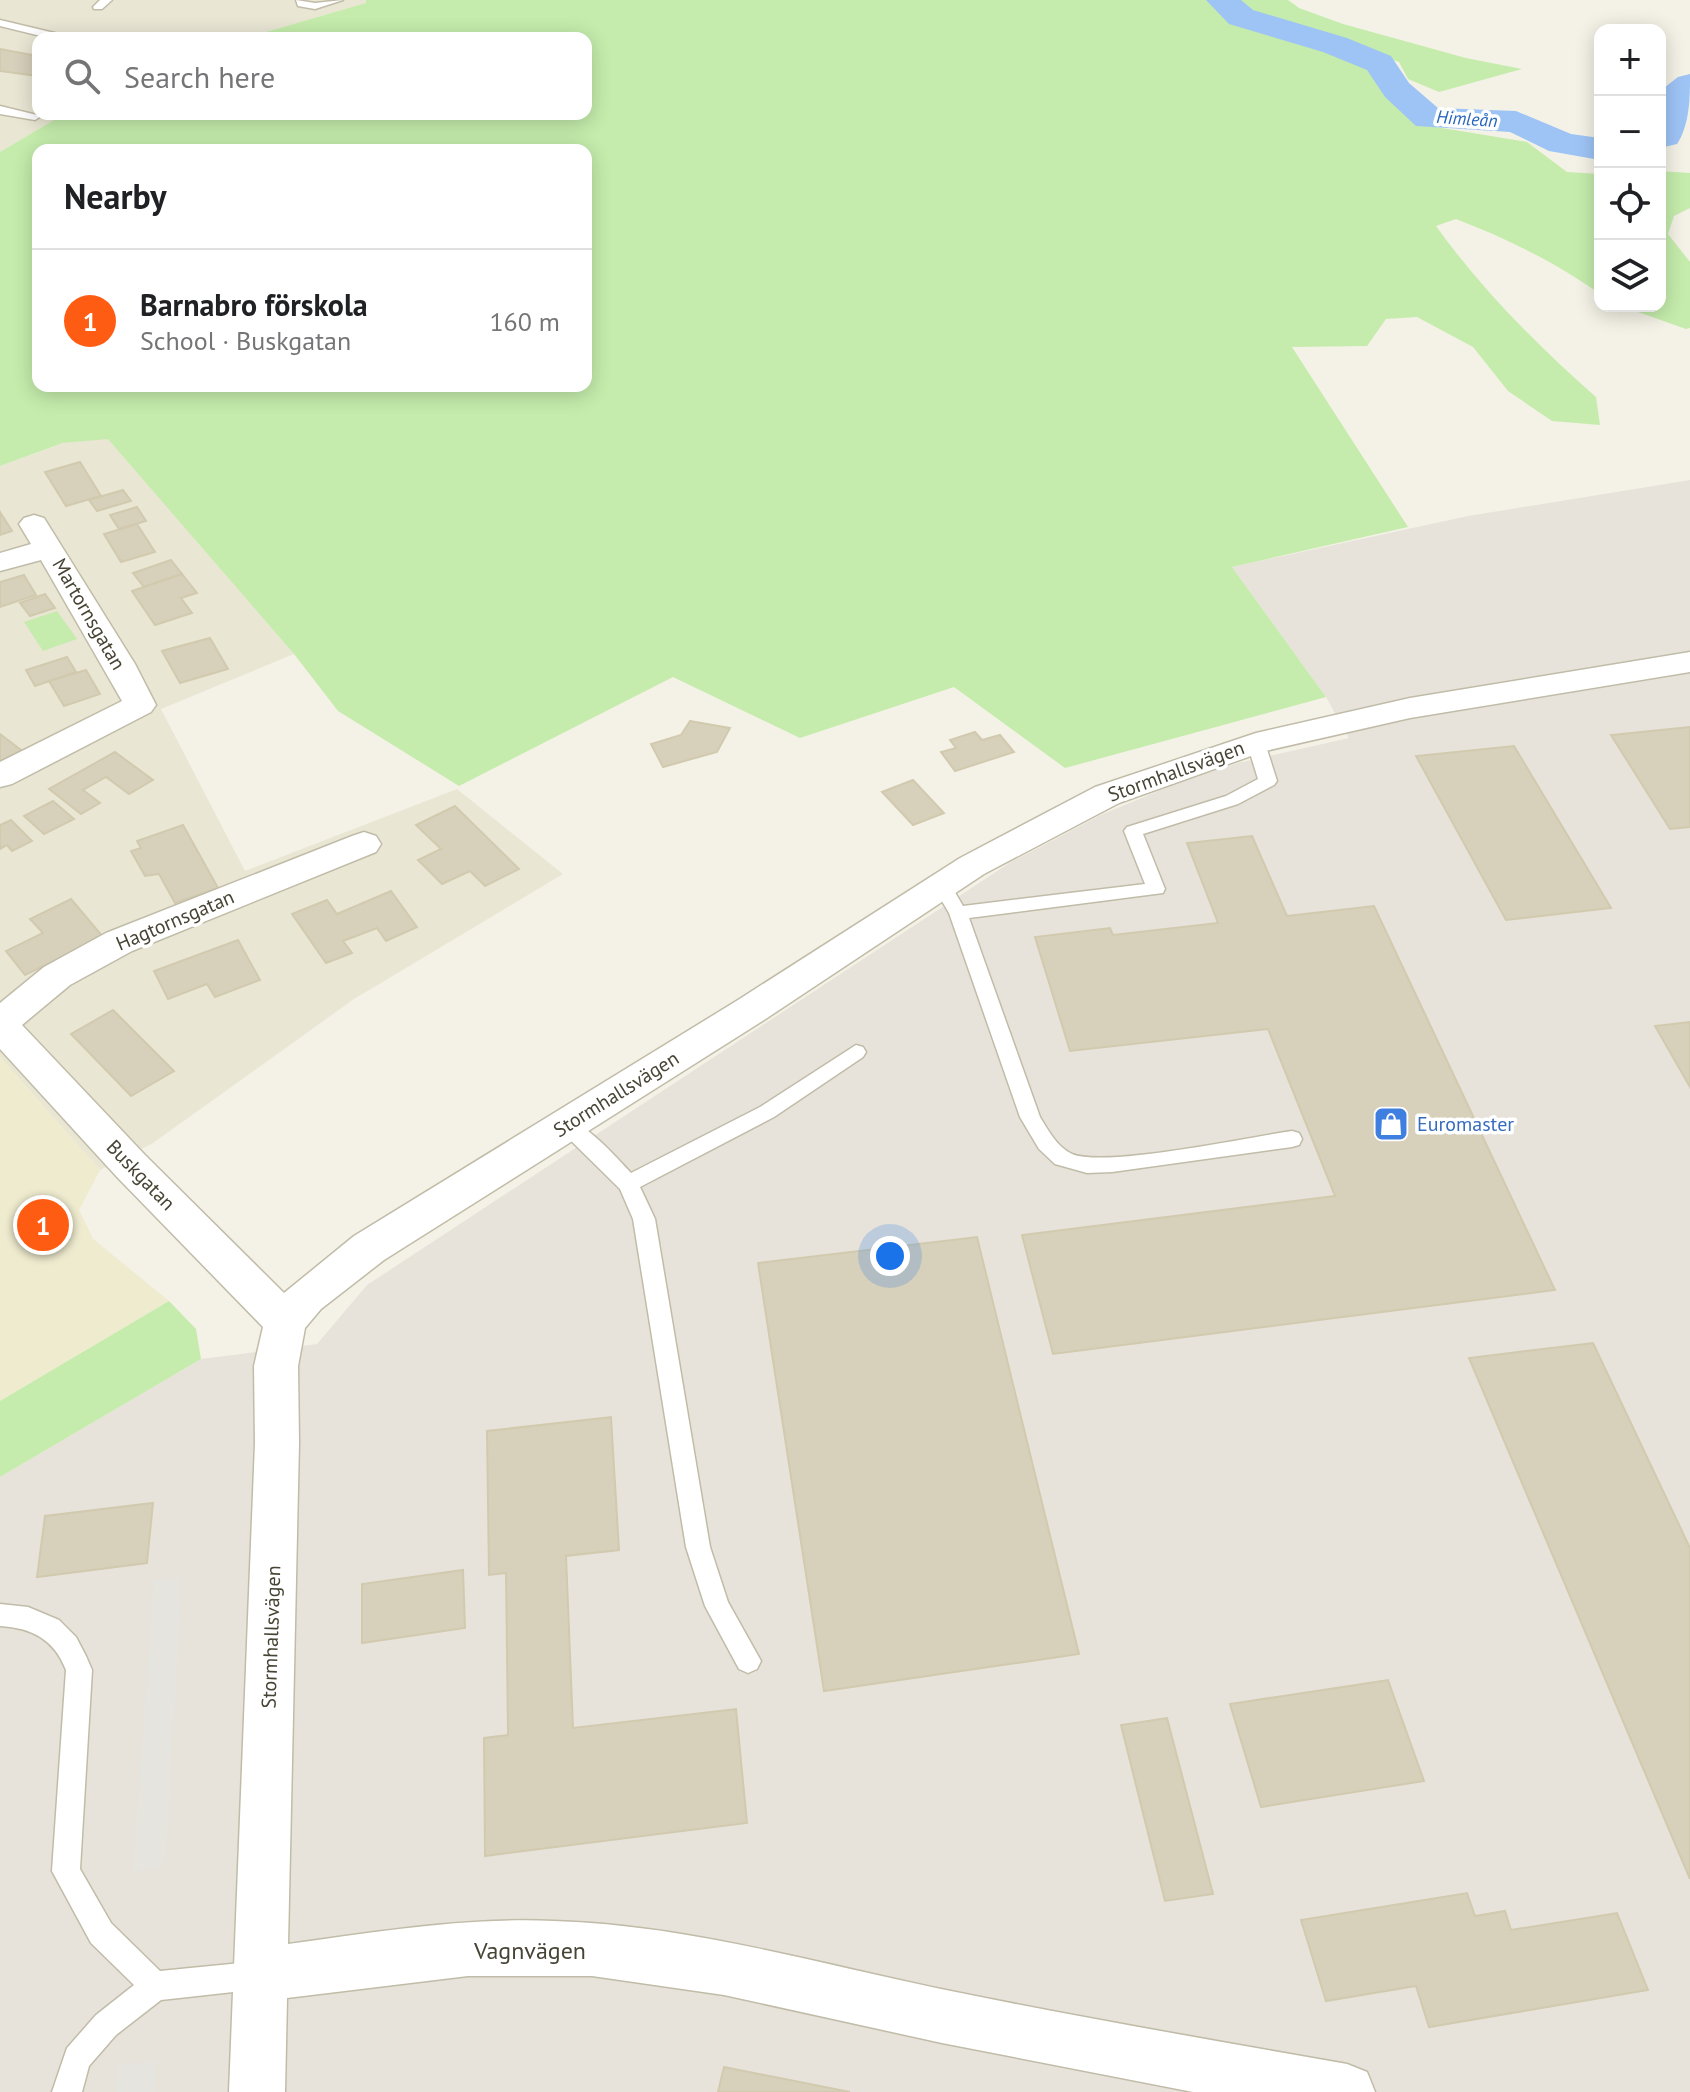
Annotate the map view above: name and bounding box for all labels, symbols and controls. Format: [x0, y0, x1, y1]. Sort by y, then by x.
map controls [1594, 24, 1666, 312]
button: + [1594, 24, 1666, 96]
search box [32, 32, 592, 120]
icon: search [60, 54, 104, 98]
text: Search here [124, 57, 275, 96]
button: − [1594, 96, 1666, 168]
water label: Himleån [1436, 105, 1498, 132]
button: locate [1594, 168, 1666, 240]
text: Nearby [64, 174, 166, 218]
button: layers [1594, 240, 1666, 312]
text: Barnabro förskola [140, 285, 368, 324]
text: 1 [83, 305, 97, 338]
text: 160 m [489, 305, 560, 338]
text: School · Buskgatan [140, 324, 351, 357]
street label: Martornsgatan [47, 553, 131, 675]
street label: Stormhallsvägen [1104, 734, 1248, 808]
street label: Hagtornsgatan [112, 883, 238, 957]
street label: Stormhallsvägen [548, 1045, 684, 1143]
shop icon: Euromaster [1372, 1105, 1410, 1143]
place label: Euromaster [1417, 1111, 1514, 1137]
street label: Buskgatan [101, 1134, 181, 1216]
pin: 1 [17, 1195, 69, 1255]
your location [870, 1236, 910, 1276]
street label: Stormhallsvägen [256, 1565, 286, 1709]
street label: Vagnvägen [473, 1935, 586, 1966]

